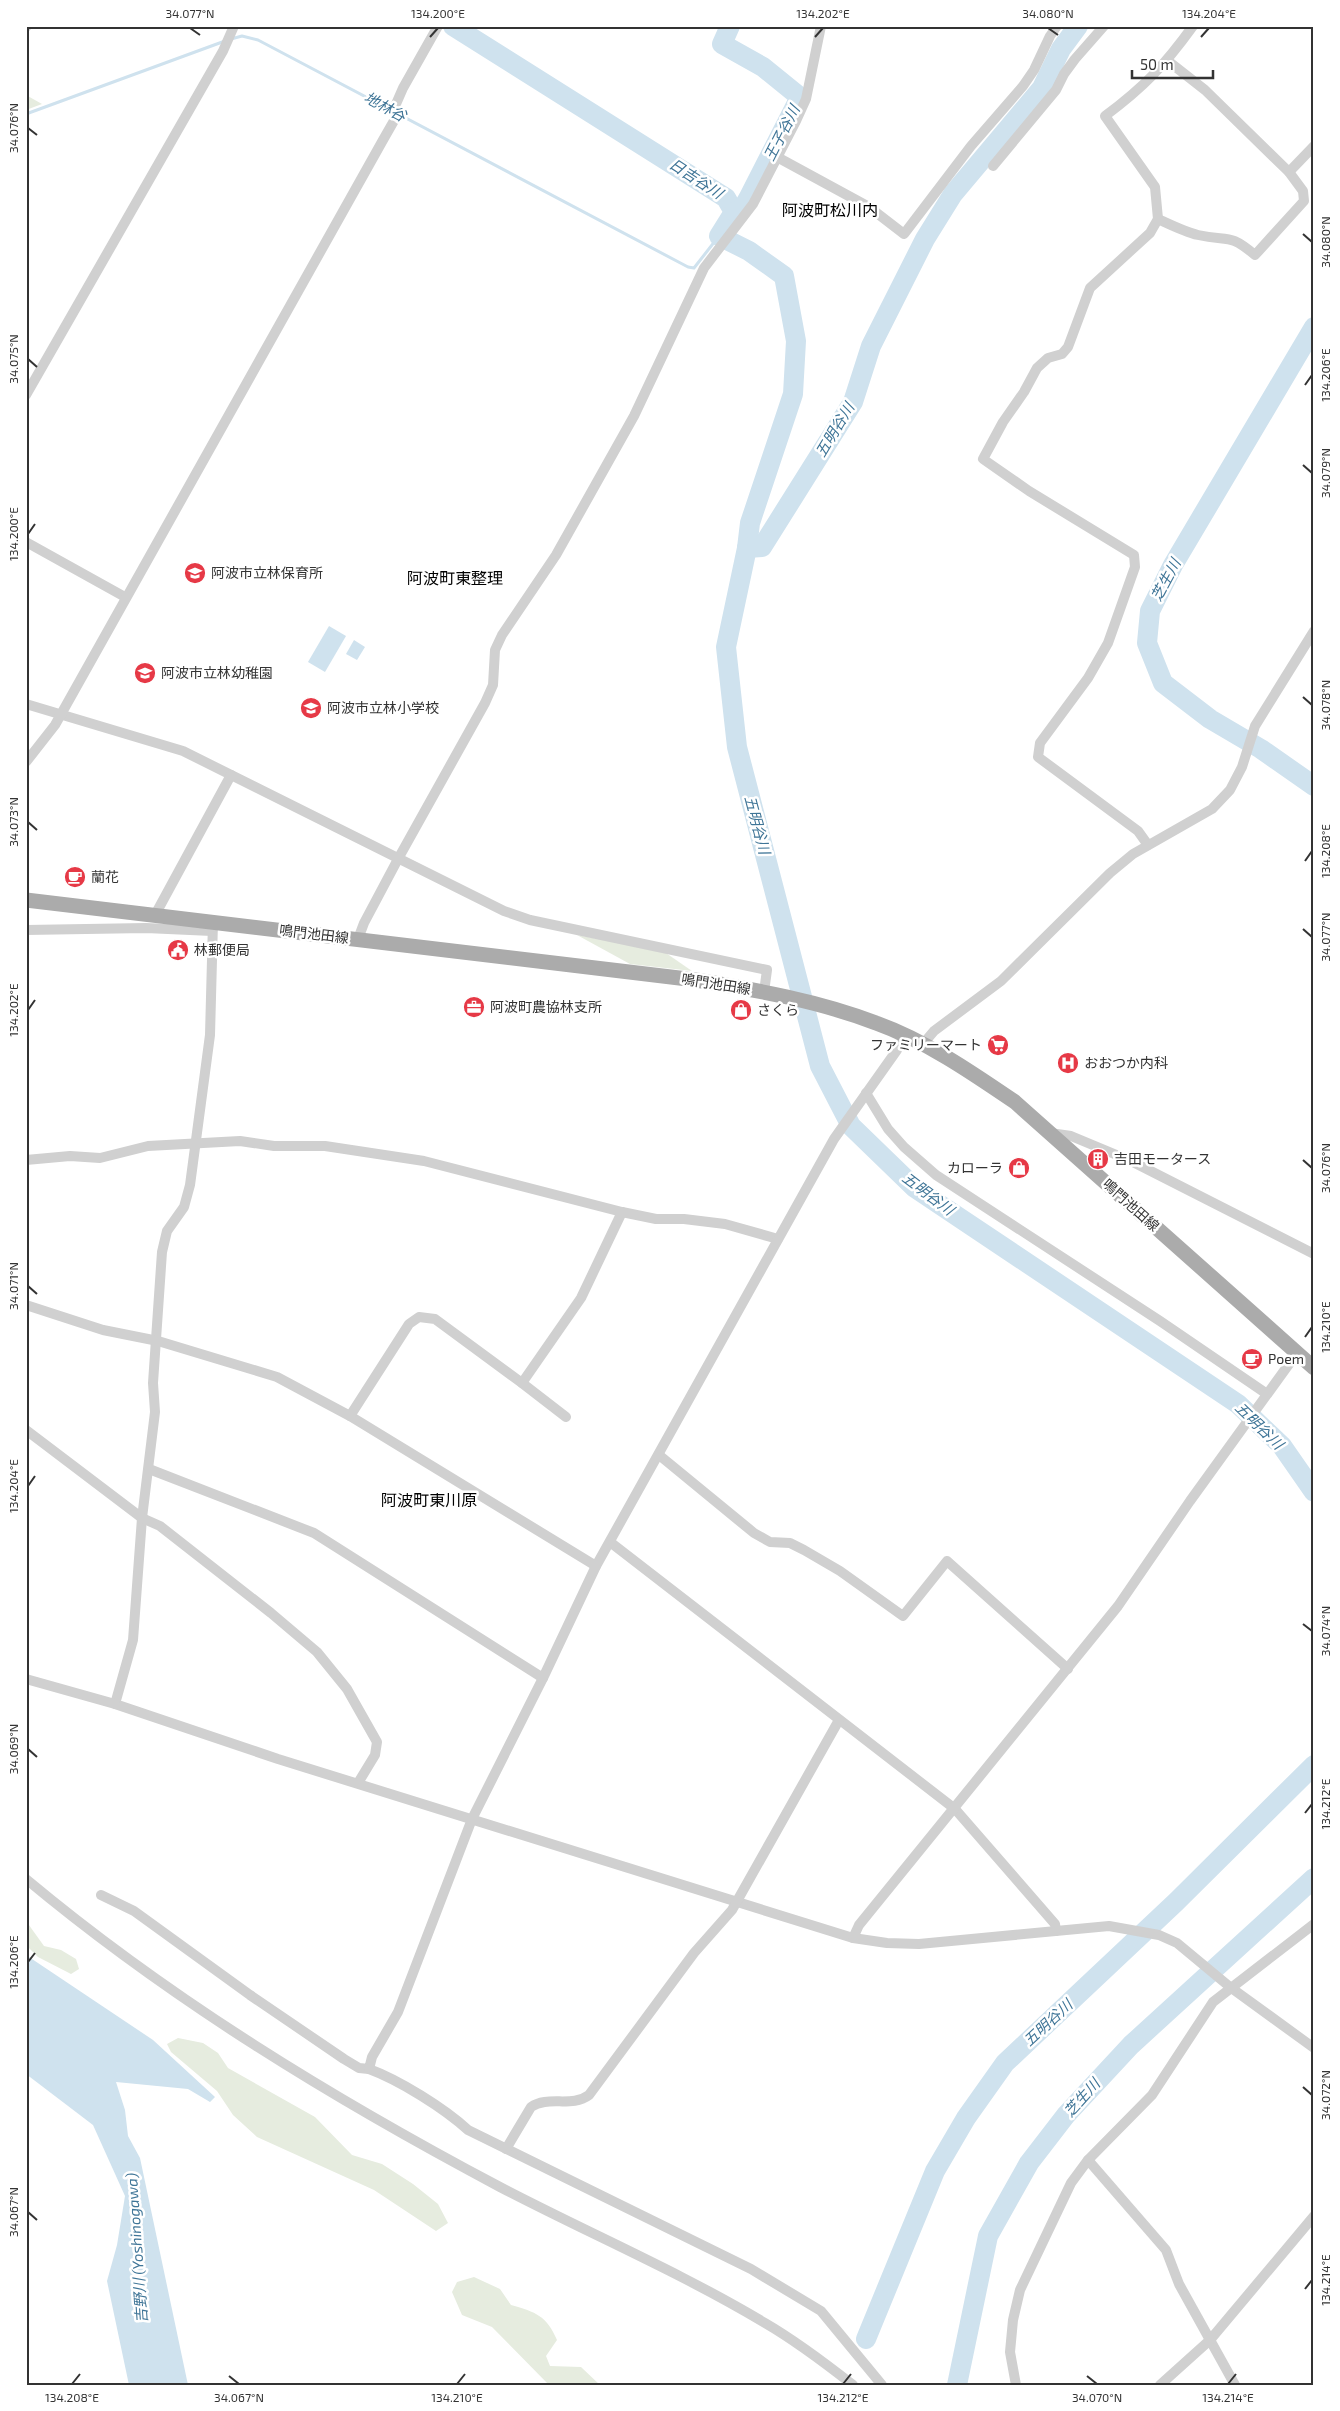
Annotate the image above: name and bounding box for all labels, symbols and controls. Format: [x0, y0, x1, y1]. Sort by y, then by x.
text: 34.077°N [165, 6, 215, 20]
text: 134.200°E [411, 6, 465, 20]
text: 134.202°E [796, 6, 850, 20]
text: 34.080°N [1022, 6, 1074, 20]
text: 134.204°E [1182, 6, 1236, 20]
scale bar [1132, 48, 1214, 80]
text: 50 m [1140, 55, 1174, 73]
water label: 地林谷 [361, 88, 411, 126]
water label: 王子谷川 [759, 100, 804, 163]
text: 34.076°N [6, 103, 20, 153]
water label: 日吉谷川 [666, 154, 728, 203]
district label: 阿波町松川内 [782, 200, 878, 219]
text: 34.080°N [1318, 216, 1332, 268]
text: 34.075°N [6, 334, 20, 384]
text: 134.206°E [1318, 348, 1332, 402]
water label: 五明谷川 [811, 397, 858, 460]
text: 34.079°N [1318, 448, 1332, 498]
text: 134.200°E [6, 507, 20, 561]
water label: 芝生川 [1147, 554, 1185, 604]
school or university icon: 阿波市立林保育所 [183, 561, 207, 585]
place label: 阿波市立林保育所 [211, 564, 323, 581]
district label: 阿波町東整理 [407, 568, 503, 587]
school or university icon: 阿波市立林幼稚園 [133, 661, 157, 685]
place label: 阿波市立林幼稚園 [161, 664, 273, 681]
text: 34.078°N [1318, 680, 1332, 730]
school or university icon: 阿波市立林小学校 [299, 696, 323, 720]
place label: 阿波市立林小学校 [327, 699, 439, 716]
water label: 五明谷川 [742, 793, 775, 858]
text: 34.073°N [6, 797, 20, 847]
text: 134.208°E [1318, 824, 1332, 878]
cafe icon: 蘭花 [63, 865, 87, 889]
place label: 蘭花 [91, 868, 119, 885]
text: 34.077°N [1318, 912, 1332, 962]
street label: 鳴門池田線 [278, 921, 350, 946]
public building icon: 林郵便局 [166, 938, 190, 962]
place label: 林郵便局 [194, 941, 250, 958]
street label: 鳴門池田線 [680, 970, 752, 997]
text: 134.202°E [6, 983, 20, 1037]
office icon: 阿波町農協林支所 [462, 995, 486, 1019]
place label: 阿波町農協林支所 [490, 998, 602, 1015]
shop icon: さくら [729, 998, 753, 1022]
place label: さくら [757, 1001, 799, 1018]
supermarket icon: ファミリーマート [986, 1033, 1010, 1057]
place label: ファミリーマート [870, 1036, 982, 1053]
hospital icon: おおつか内科 [1056, 1051, 1080, 1075]
place label: おおつか内科 [1084, 1054, 1168, 1071]
text: 34.076°N [1318, 1143, 1332, 1193]
building icon: 吉田モータース [1086, 1147, 1110, 1171]
place label: 吉田モータース [1114, 1150, 1211, 1167]
shop icon: カローラ [1007, 1156, 1031, 1180]
place label: カローラ [947, 1159, 1003, 1176]
water label: 五明谷川 [899, 1168, 960, 1220]
street label: 鳴門池田線 [1100, 1175, 1163, 1234]
text: 34.071°N [6, 1262, 20, 1310]
text: 134.210°E [1318, 1301, 1332, 1353]
cafe icon: Poem [1240, 1347, 1264, 1371]
place label: Poem [1268, 1350, 1304, 1367]
water label: 五明谷川 [1232, 1398, 1289, 1454]
text: 134.204°E [6, 1459, 20, 1513]
district label: 阿波町東川原 [381, 1490, 477, 1509]
text: 34.074°N [1318, 1606, 1332, 1656]
text: 34.069°N [6, 1724, 20, 1774]
text: 134.212°E [1318, 1778, 1332, 1829]
text: 134.206°E [6, 1935, 20, 1989]
water label: 五明谷川 [1019, 1994, 1077, 2049]
text: 34.072°N [1318, 2070, 1332, 2120]
water label: 芝生川 [1060, 2073, 1104, 2120]
water label: 吉野川 (Yoshinogawa) [122, 2172, 150, 2324]
text: 34.067°N [6, 2187, 20, 2237]
text: 134.214°E [1318, 2254, 1332, 2306]
text: 134.208°E [45, 2390, 99, 2404]
text: 34.067°N [214, 2390, 264, 2404]
text: 134.210°E [431, 2390, 483, 2404]
text: 134.212°E [818, 2390, 869, 2404]
text: 34.070°N [1072, 2390, 1122, 2404]
text: 134.214°E [1202, 2390, 1254, 2404]

